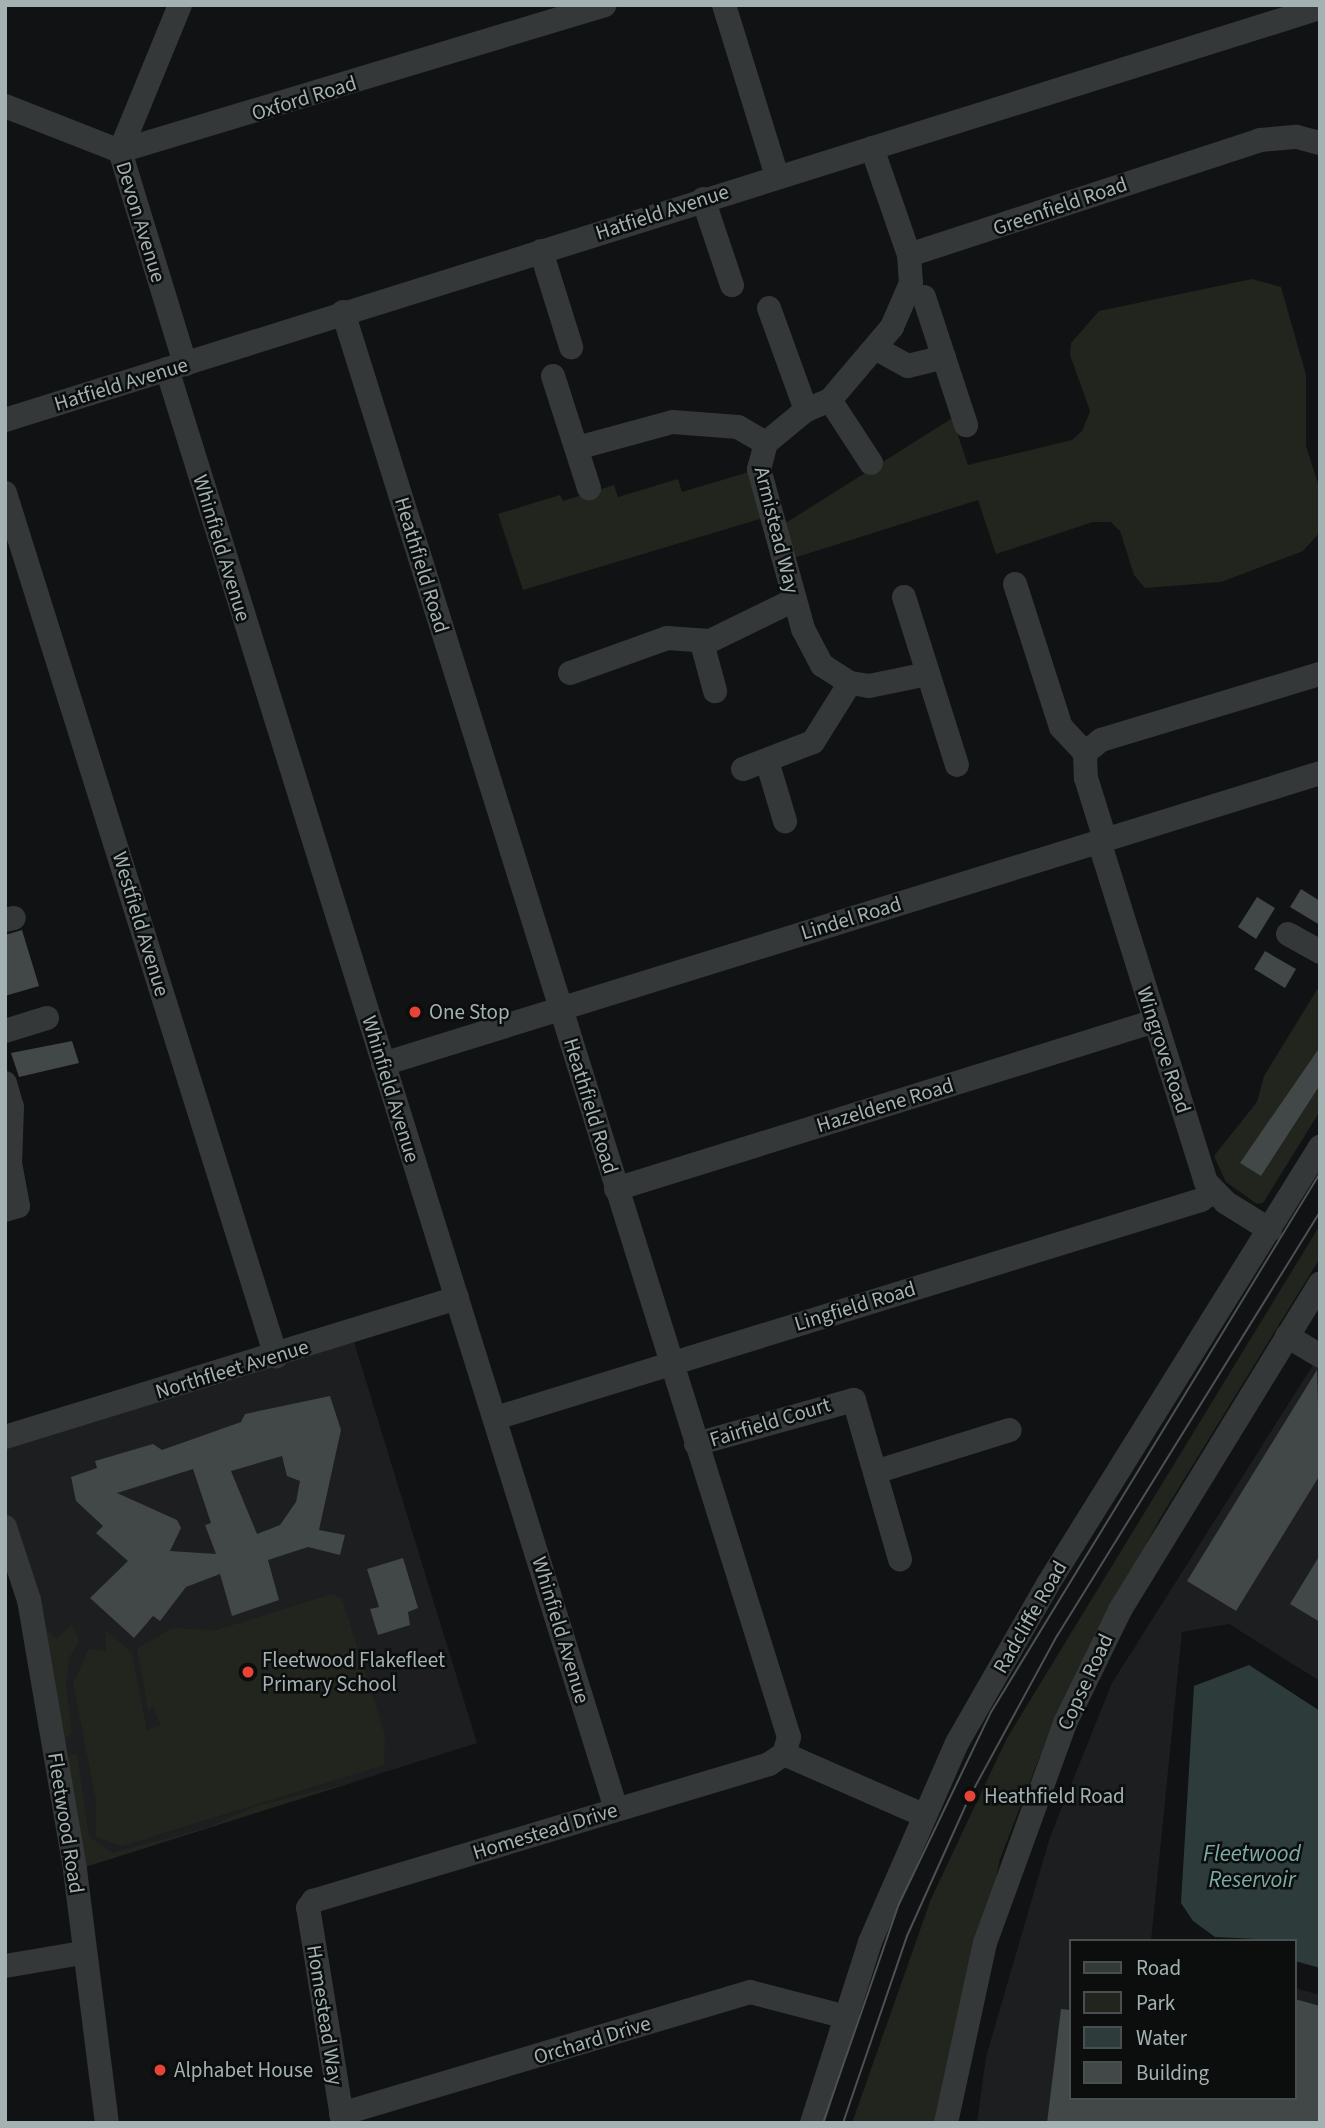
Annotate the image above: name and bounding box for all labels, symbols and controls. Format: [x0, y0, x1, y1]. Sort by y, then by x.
street label: Oxford Road [249, 70, 359, 126]
street label: Devon Avenue [111, 159, 171, 285]
street label: Greenfield Road [990, 171, 1130, 241]
street label: Hatfield Avenue [592, 179, 732, 245]
street label: Hatfield Avenue [51, 352, 191, 416]
street label: Armistead Way [749, 464, 805, 596]
street label: Whinfield Avenue [188, 472, 256, 624]
street label: Heathfield Road [389, 494, 455, 636]
street label: Westfield Avenue [107, 849, 175, 999]
street label: Lindel Road [798, 891, 904, 945]
street label: Wingrove Road [1132, 984, 1196, 1116]
place label: One Stop [429, 999, 510, 1025]
marker: One Stop [407, 1004, 423, 1020]
street label: Whinfield Avenue [357, 1013, 425, 1165]
street label: Heathfield Road [558, 1035, 624, 1177]
street label: Hazeldene Road [813, 1072, 957, 1138]
street label: Lingfield Road [791, 1276, 919, 1336]
street label: Northfleet Avenue [152, 1334, 312, 1404]
street label: Fairfield Court [707, 1392, 833, 1452]
street label: Whinfield Avenue [527, 1554, 595, 1706]
street label: Radcliffe Road [988, 1556, 1072, 1678]
street label: Copse Road [1052, 1630, 1118, 1734]
place label: Fleetwood Flakefleet Primary School [262, 1647, 445, 1697]
marker: Fleetwood Flakefleet Primary School [240, 1664, 256, 1680]
street label: Fleetwood Road [42, 1751, 90, 1895]
place label: Heathfield Road [984, 1783, 1125, 1809]
marker: Heathfield Road [962, 1788, 978, 1804]
street label: Homestead Drive [470, 1797, 620, 1865]
water label: Fleetwood Reservoir [1203, 1840, 1301, 1894]
legend [1070, 1939, 1297, 2100]
street label: Homestead Way [302, 1943, 348, 2087]
text: Road [1136, 1953, 1181, 1983]
text: Park [1136, 1988, 1175, 2018]
street label: Orchard Drive [530, 2010, 654, 2070]
text: Water [1136, 2023, 1187, 2053]
place label: Alphabet House [174, 2057, 313, 2083]
text: Building [1136, 2058, 1209, 2088]
marker: Alphabet House [152, 2062, 168, 2078]

